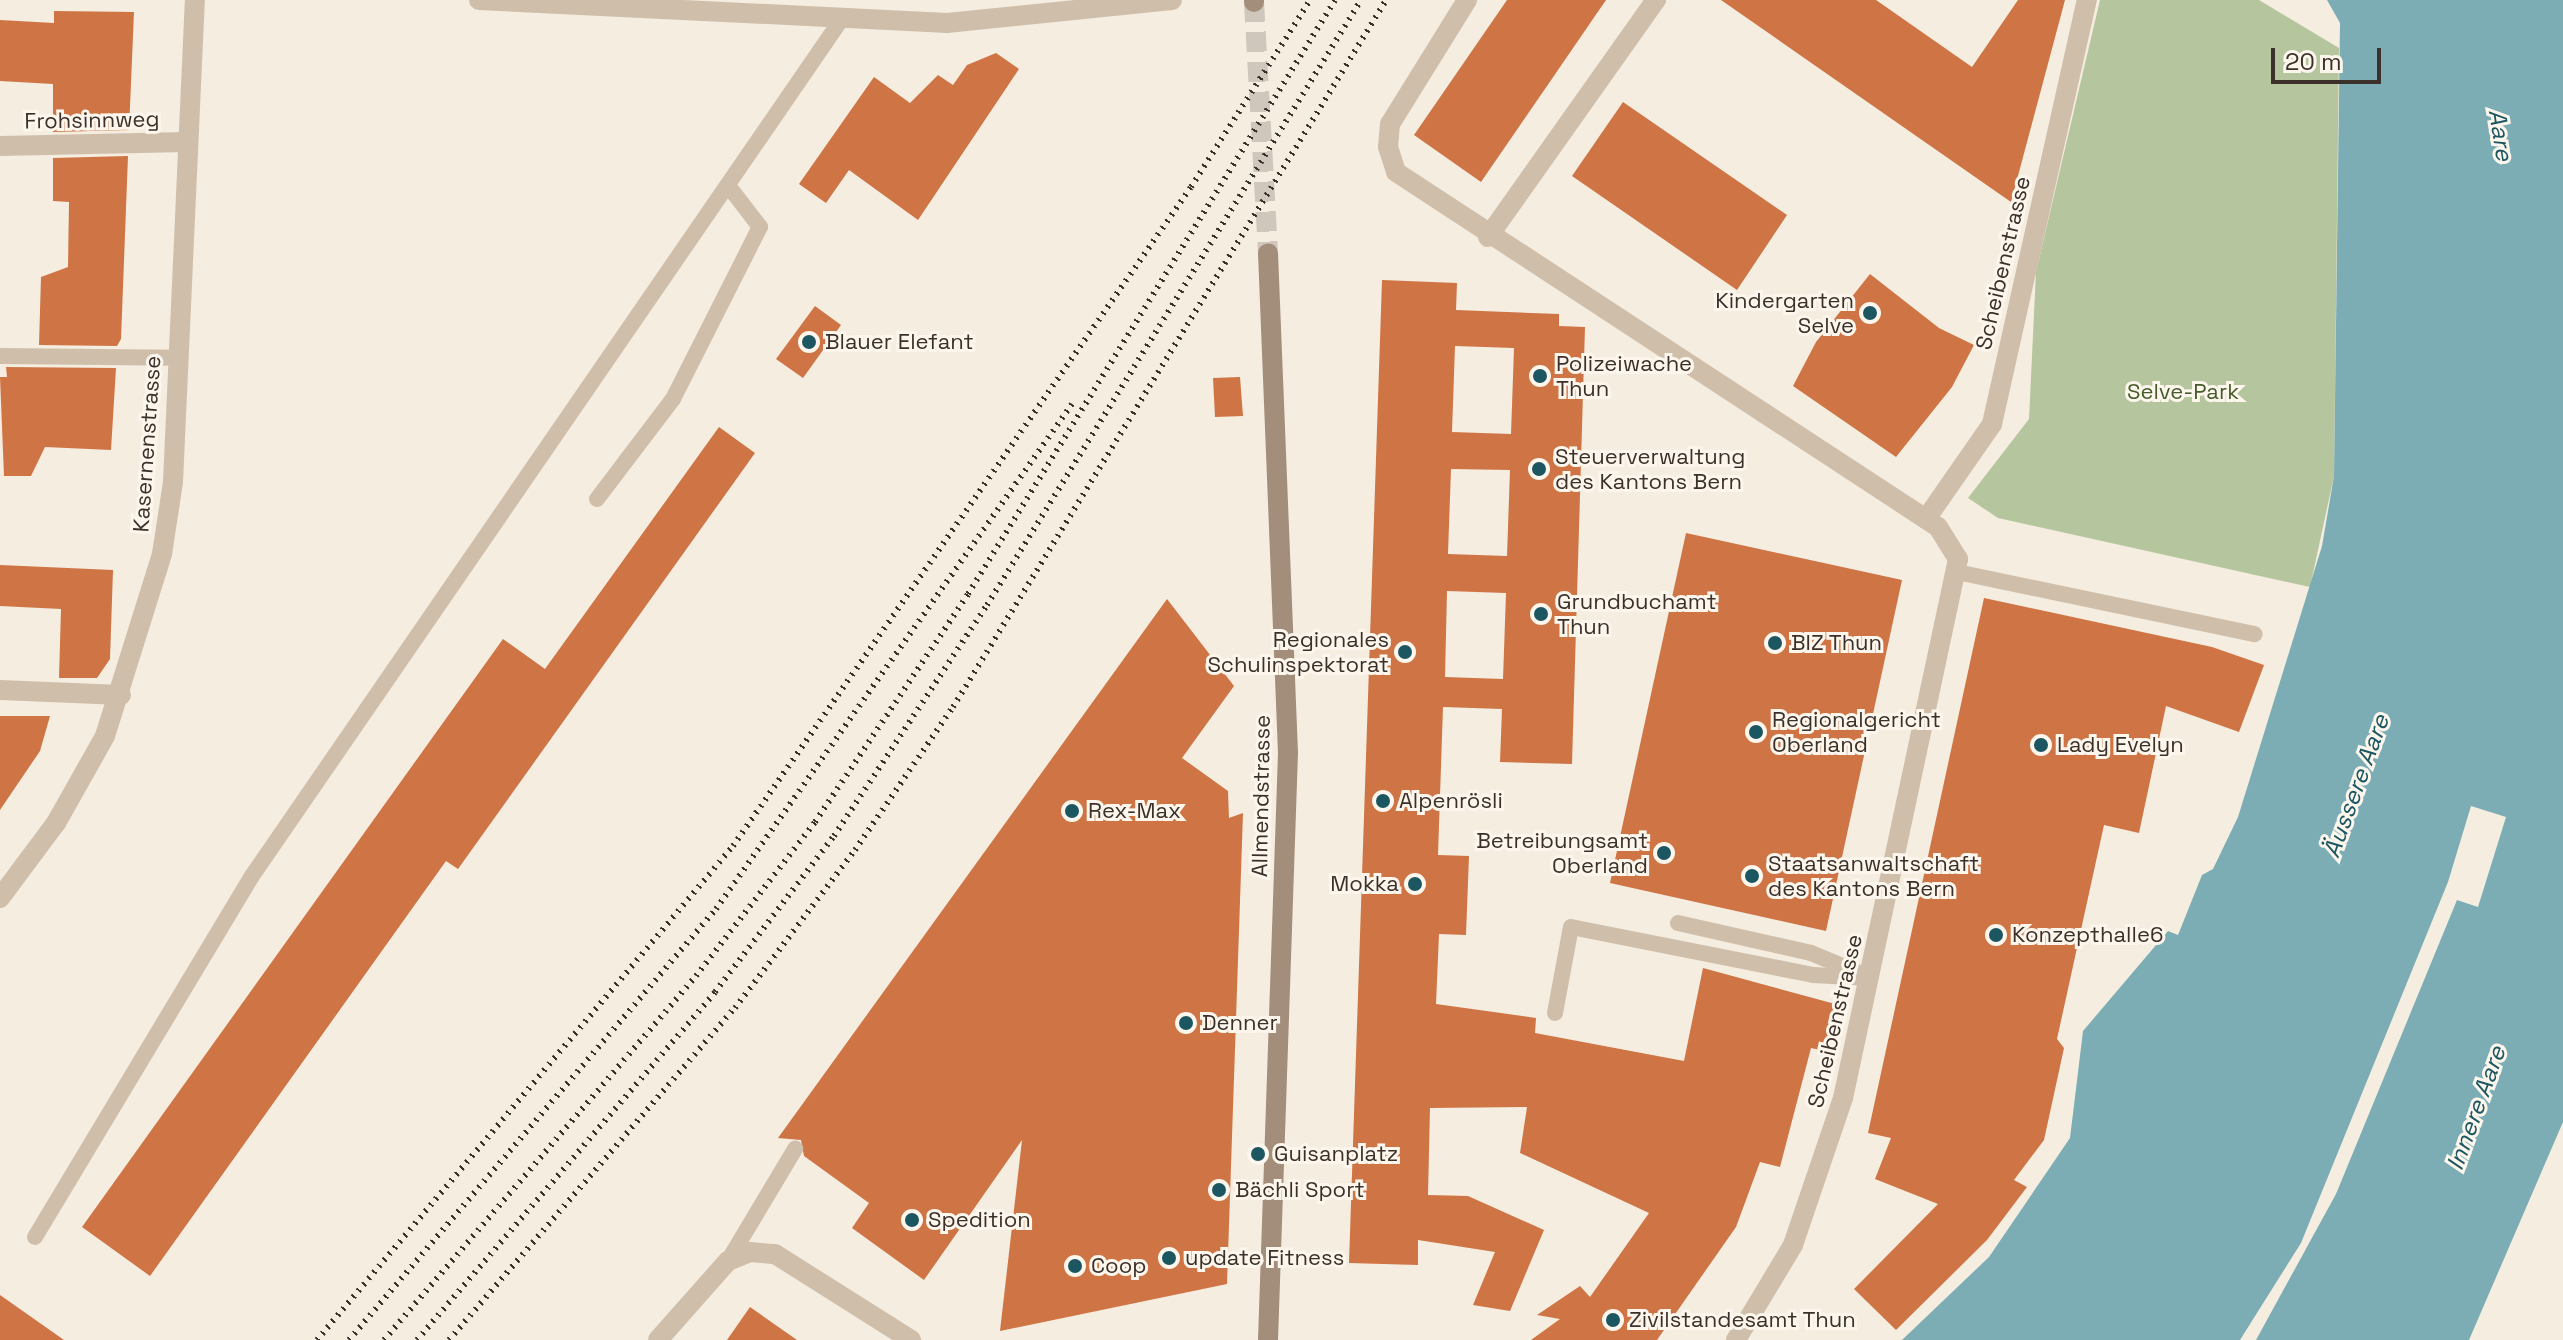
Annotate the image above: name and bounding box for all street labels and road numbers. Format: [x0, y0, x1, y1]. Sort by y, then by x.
street label: Frohsinnweg [24, 106, 160, 134]
street label: Scheibenstrasse [1970, 174, 2036, 352]
street label: Kasernenstrasse [128, 355, 166, 533]
street label: Allmendstrasse [1246, 715, 1276, 877]
street label: Scheibenstrasse [1802, 932, 1868, 1110]

